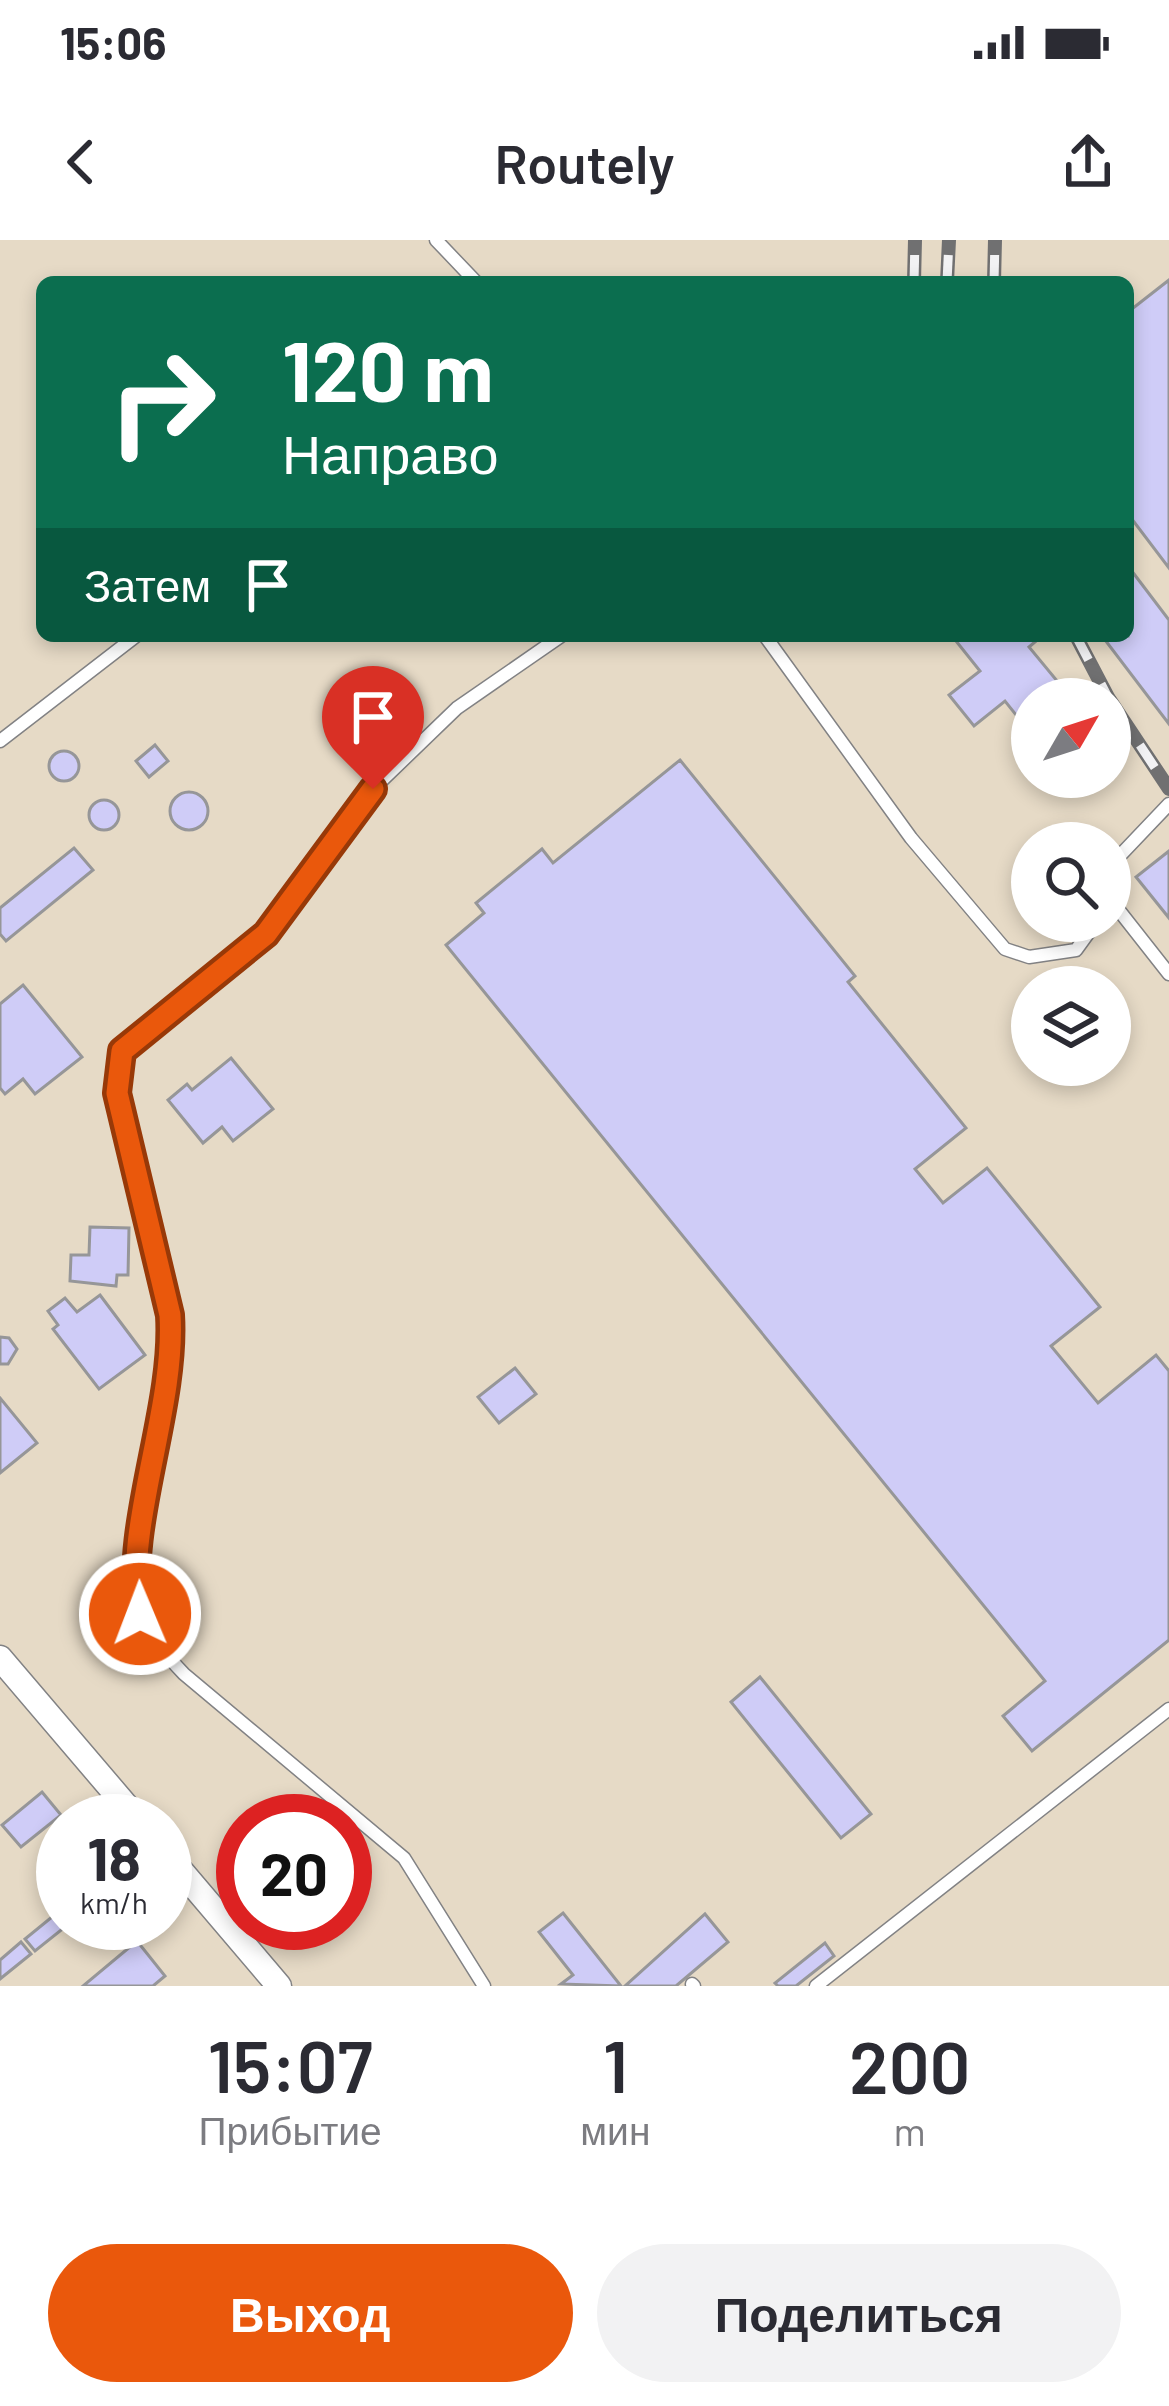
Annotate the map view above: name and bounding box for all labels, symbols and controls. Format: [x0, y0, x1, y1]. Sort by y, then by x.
text: 15:06 [60, 15, 166, 69]
icon: back [48, 129, 114, 195]
icon: share [1055, 129, 1121, 195]
text: Routely [494, 130, 675, 195]
text: 120 m [282, 318, 494, 419]
icon: right [84, 324, 240, 480]
text: Направо [282, 420, 498, 485]
icon: arrive [235, 552, 301, 618]
text: Затем [84, 557, 211, 611]
pin [322, 666, 424, 789]
north arrow [1011, 678, 1131, 798]
map controls [1011, 678, 1131, 1086]
icon: arrive [340, 684, 406, 750]
button: search [1011, 822, 1131, 942]
button: layers [1011, 966, 1131, 1086]
position arrow [77, 1551, 203, 1677]
speed limit sign: 20 [216, 1794, 372, 1950]
text: 18 [87, 1821, 141, 1893]
text: km/h [80, 1884, 148, 1920]
text: 15:07 [208, 2021, 373, 2107]
text: 1 [603, 2021, 628, 2107]
text: 200 [849, 2022, 970, 2108]
text: Прибытие [199, 2106, 382, 2153]
text: мин [580, 2106, 650, 2153]
text: m [894, 2107, 926, 2154]
button: Выход [48, 2244, 573, 2382]
button: Поделиться [597, 2244, 1121, 2382]

